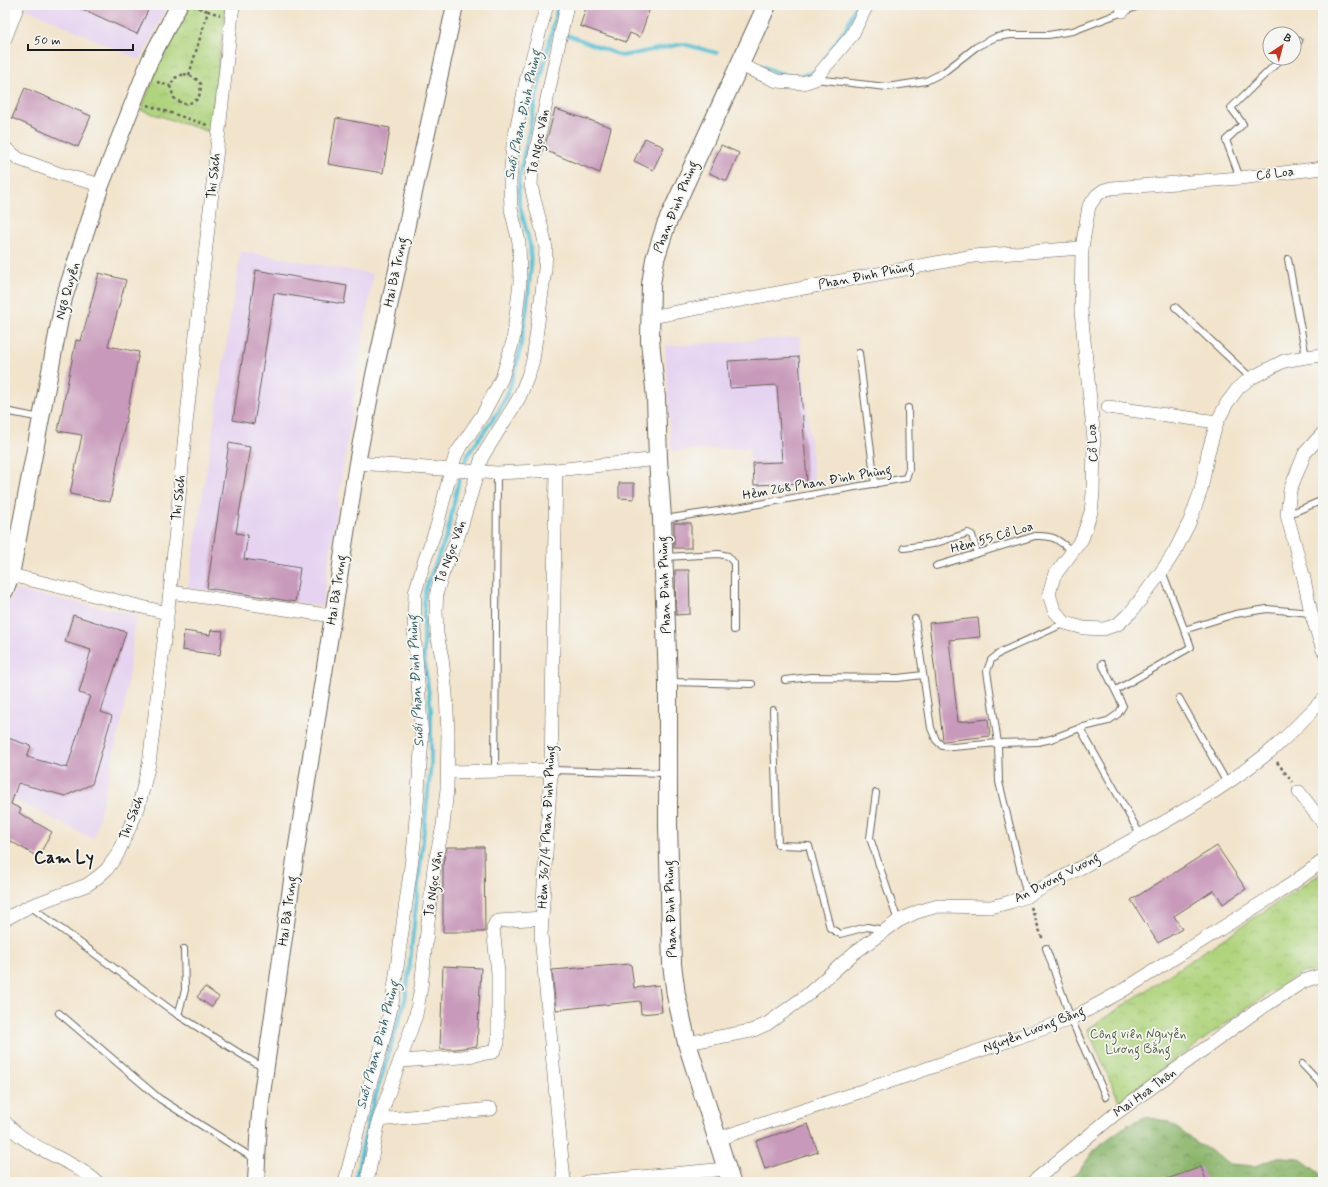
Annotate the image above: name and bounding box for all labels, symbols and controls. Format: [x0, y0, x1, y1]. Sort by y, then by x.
scale bar [28, 26, 133, 52]
north arrow [1262, 26, 1302, 66]
text: B [1280, 31, 1294, 46]
text: 50 m [34, 33, 61, 49]
water label: Suối Phan Đình Phùng [500, 47, 548, 182]
street label: Tô Ngọc Vân [524, 108, 556, 177]
street label: Thi Sách [203, 152, 225, 200]
street label: Phan Đình Phùng [650, 158, 704, 256]
street label: Cổ Loa [1255, 163, 1295, 185]
street label: Hai Bà Trưng [380, 236, 414, 309]
street label: Phan Đinh Phùng [817, 258, 916, 296]
street label: Ngô Quyền [52, 260, 86, 322]
street label: Cổ Loa [1084, 423, 1102, 463]
street label: Hẻm 268 Phan Đình Phùng [741, 462, 893, 506]
street label: Thi Sách [168, 474, 190, 522]
street label: Tô Ngọc Vân [432, 518, 472, 587]
street label: Hẻm 55 Cổ Loa [949, 518, 1035, 558]
street label: Phan Đình Phùng [655, 536, 677, 634]
street label: Hai Bà Trưng [323, 554, 353, 627]
water label: Suối Phan Đình Phùng [403, 613, 430, 748]
street label: Hẻm 367/4 Phan Đình Phùng [534, 745, 562, 909]
street label: Thi Sách [116, 793, 148, 843]
district label: Cam Ly [34, 847, 94, 870]
street label: An Dương Vương [1011, 849, 1104, 909]
street label: Tô Ngọc Vân [421, 850, 449, 918]
street label: Phan Đình Phùng [661, 860, 683, 958]
street label: Hai Bà Trưng [275, 875, 303, 948]
water label: Suối Phan Đình Phùng [352, 977, 406, 1112]
street label: Nguyễn Lương Bằng [981, 1003, 1088, 1059]
park label: Công viên Nguyễn Lương Bằng [1090, 1026, 1186, 1060]
street label: Mai Hoa Thôn [1110, 1064, 1180, 1122]

